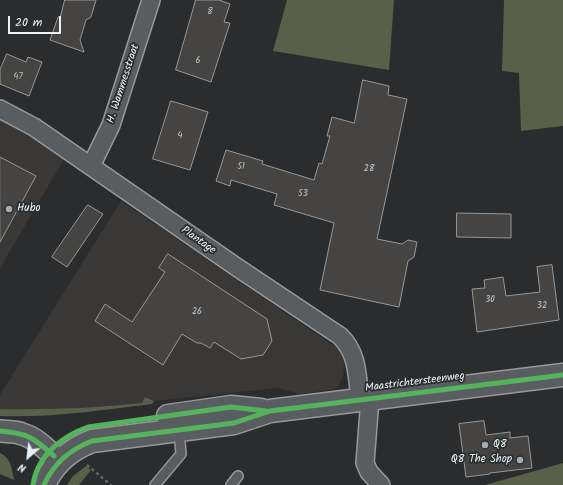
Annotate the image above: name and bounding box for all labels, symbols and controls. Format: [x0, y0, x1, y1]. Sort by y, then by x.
house number: 8 [207, 7, 213, 17]
scale bar [10, 8, 63, 34]
text: 20 m [15, 13, 42, 32]
street label: H. Wammesstraat [105, 43, 143, 125]
house number: 6 [195, 56, 201, 66]
house number: 47 [13, 72, 23, 82]
house number: 4 [178, 131, 182, 141]
house number: 51 [237, 162, 245, 172]
house number: 28 [364, 164, 374, 174]
house number: 53 [298, 189, 308, 199]
place label: Hubo [17, 202, 40, 216]
marker: Hubo [4, 204, 14, 214]
street label: Plantage [178, 224, 218, 258]
house number: 30 [485, 295, 495, 305]
house number: 32 [537, 301, 547, 311]
house number: 26 [192, 307, 202, 317]
street label: Maastrichtersteenweg [365, 370, 465, 396]
north arrow [8, 437, 48, 477]
place label: Q8 [493, 438, 507, 452]
marker: Q8 [480, 440, 490, 450]
place label: Q8 The Shop [451, 453, 512, 467]
marker: Q8 The Shop [515, 455, 525, 465]
text: N [15, 458, 30, 477]

